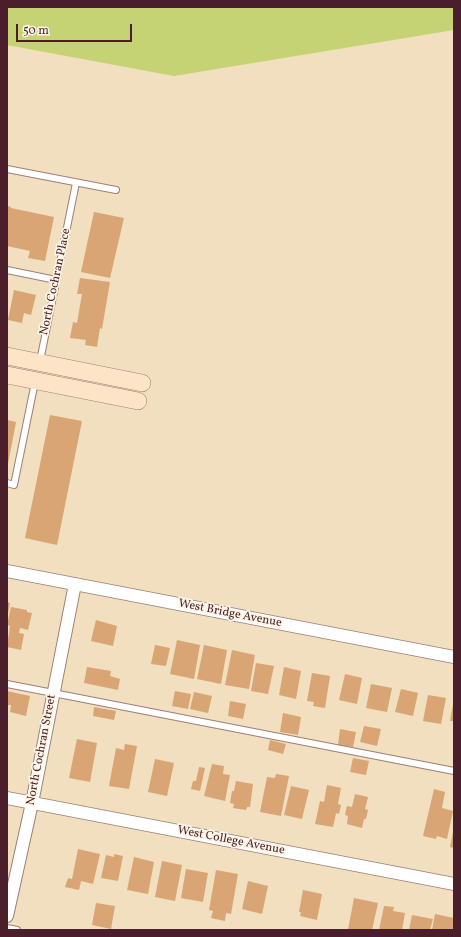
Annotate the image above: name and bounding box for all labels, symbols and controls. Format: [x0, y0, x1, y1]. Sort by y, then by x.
scale bar [18, 16, 134, 42]
text: 50 m [23, 23, 49, 39]
street label: North Cochran Place [38, 227, 74, 337]
street label: West Bridge Avenue [177, 597, 283, 631]
street label: North Cochran Street [24, 693, 60, 807]
street label: West College Avenue [176, 824, 286, 858]

